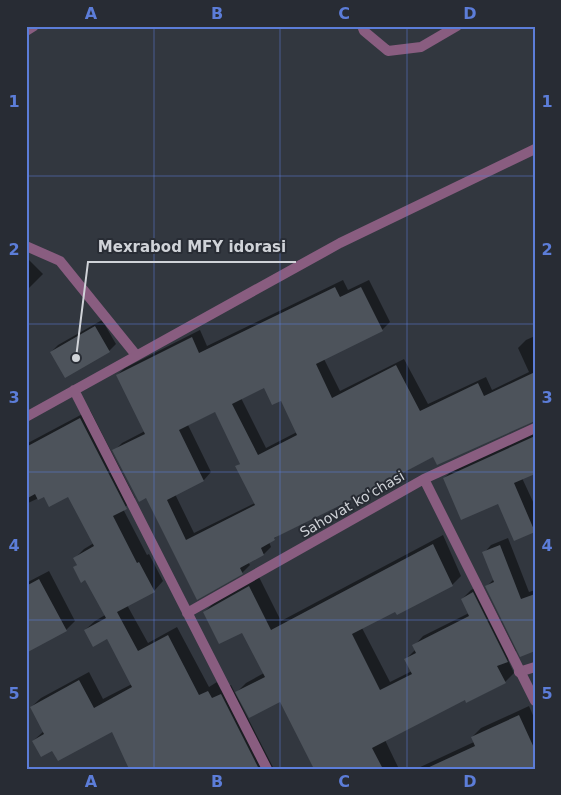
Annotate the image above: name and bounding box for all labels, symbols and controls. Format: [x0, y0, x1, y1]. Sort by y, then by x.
text: A [85, 4, 98, 23]
text: B [211, 4, 223, 23]
text: C [338, 4, 350, 23]
text: D [463, 4, 477, 23]
text: 1 [8, 92, 20, 111]
text: 1 [541, 92, 553, 111]
callout: Mexrabod MFY idorasi [88, 232, 296, 262]
text: Mexrabod MFY idorasi [98, 238, 286, 256]
text: 2 [8, 240, 20, 259]
text: 2 [541, 240, 553, 259]
text: 3 [8, 388, 20, 407]
text: 3 [541, 388, 553, 407]
street label: Sahovat ko'chasi [297, 468, 407, 540]
text: 4 [8, 536, 20, 555]
text: 4 [541, 536, 553, 555]
text: 5 [8, 684, 20, 703]
text: 5 [541, 684, 553, 703]
text: A [85, 772, 98, 791]
text: B [211, 772, 223, 791]
text: C [338, 772, 350, 791]
text: D [463, 772, 477, 791]

